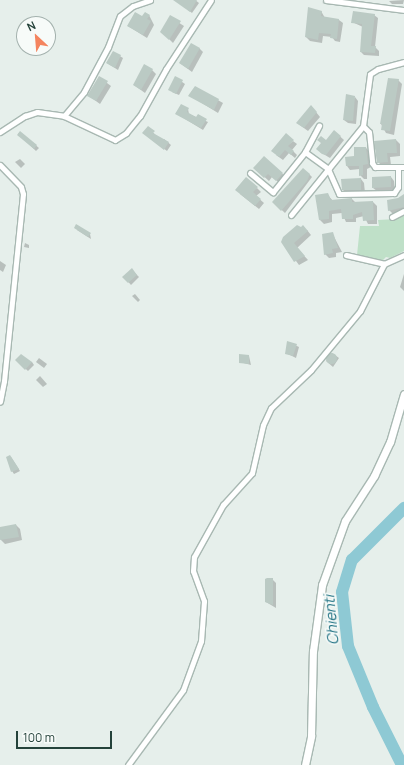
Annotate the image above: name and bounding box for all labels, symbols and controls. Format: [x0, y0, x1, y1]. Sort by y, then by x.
north arrow [16, 16, 56, 56]
text: N [24, 17, 38, 34]
water label: Chienti [320, 594, 342, 646]
scale bar [18, 723, 114, 749]
text: 100 m [23, 729, 55, 746]

